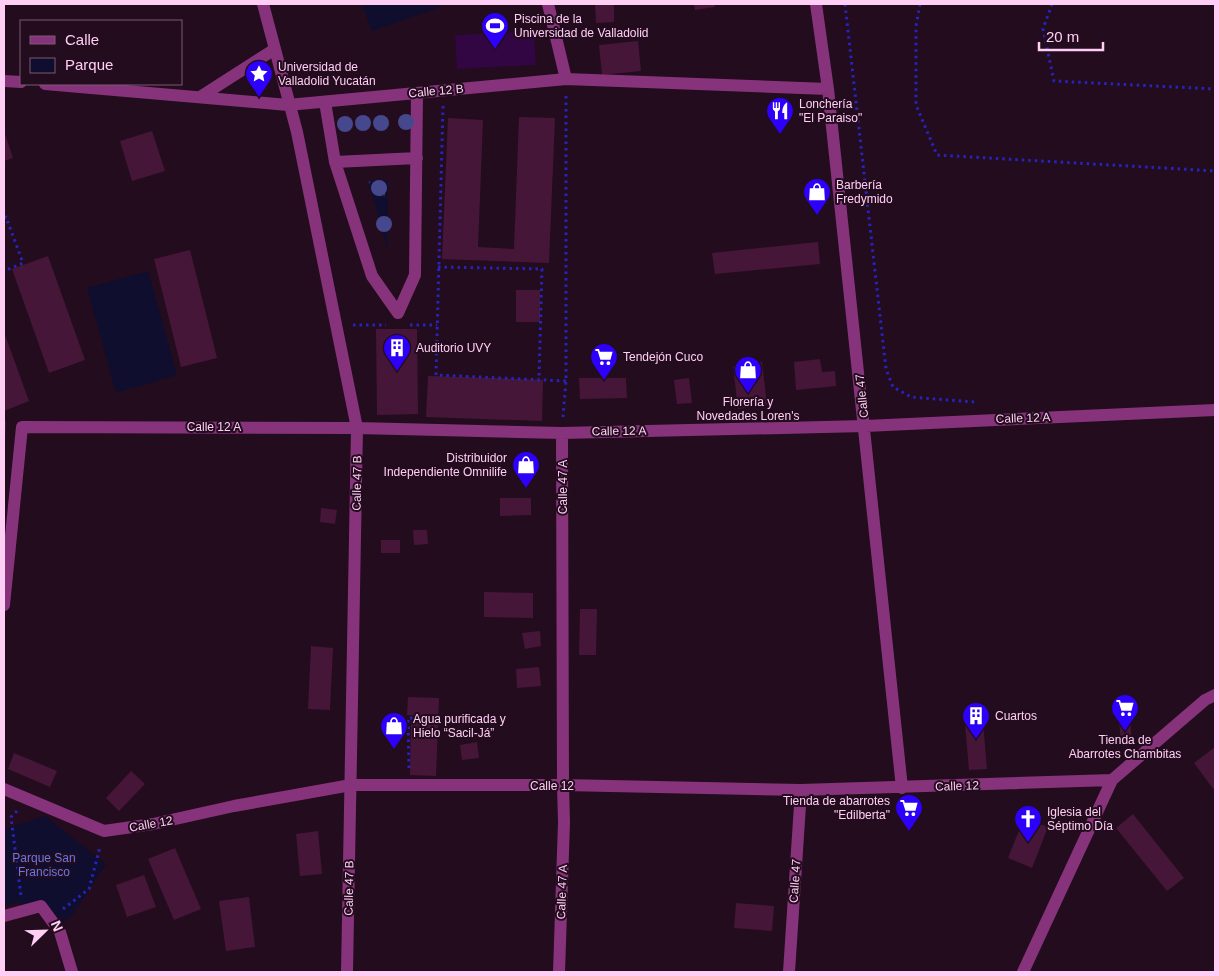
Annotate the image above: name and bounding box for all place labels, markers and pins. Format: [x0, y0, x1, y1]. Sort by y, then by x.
sports icon: Piscina de la Universidad de Valladolid [480, 11, 510, 50]
place label: Piscina de la Universidad de Valladolid [514, 12, 649, 40]
place icon: Universidad de Valladolid Yucatán [244, 59, 274, 98]
place label: Universidad de Valladolid Yucatán [278, 60, 376, 88]
restaurant icon: Lonchería "El Paraiso" [765, 96, 795, 135]
place label: Lonchería "El Paraiso" [799, 97, 862, 125]
shop icon: Barbería Fredymido [802, 177, 832, 216]
place label: Barbería Fredymido [836, 178, 893, 206]
building icon: Auditorio UVY [382, 333, 412, 372]
place label: Auditorio UVY [416, 341, 491, 355]
supermarket icon: Tendejón Cuco [589, 342, 619, 381]
place label: Tendejón Cuco [623, 350, 703, 364]
shop icon: Florería y Novedades Loren's [733, 355, 763, 394]
place label: Florería y Novedades Loren's [696, 395, 800, 423]
shop icon: Distribuidor Independiente Omnilife [511, 450, 541, 489]
place label: Distribuidor Independiente Omnilife [384, 451, 507, 479]
supermarket icon: Tienda de Abarrotes Chambitas [1110, 693, 1140, 732]
building icon: Cuartos [961, 701, 991, 740]
place label: Cuartos [995, 709, 1037, 723]
shop icon: Agua purificada y Hielo “Sacil-Já” [379, 711, 409, 750]
place label: Agua purificada y Hielo “Sacil-Já” [413, 712, 506, 740]
place label: Tienda de Abarrotes Chambitas [1069, 733, 1181, 761]
supermarket icon: Tienda de abarrotes "Edilberta" [894, 793, 924, 832]
place label: Tienda de abarrotes "Edilberta" [783, 794, 890, 822]
church icon: Iglesia del Séptimo Día [1013, 804, 1043, 843]
place label: Iglesia del Séptimo Día [1047, 805, 1113, 833]

